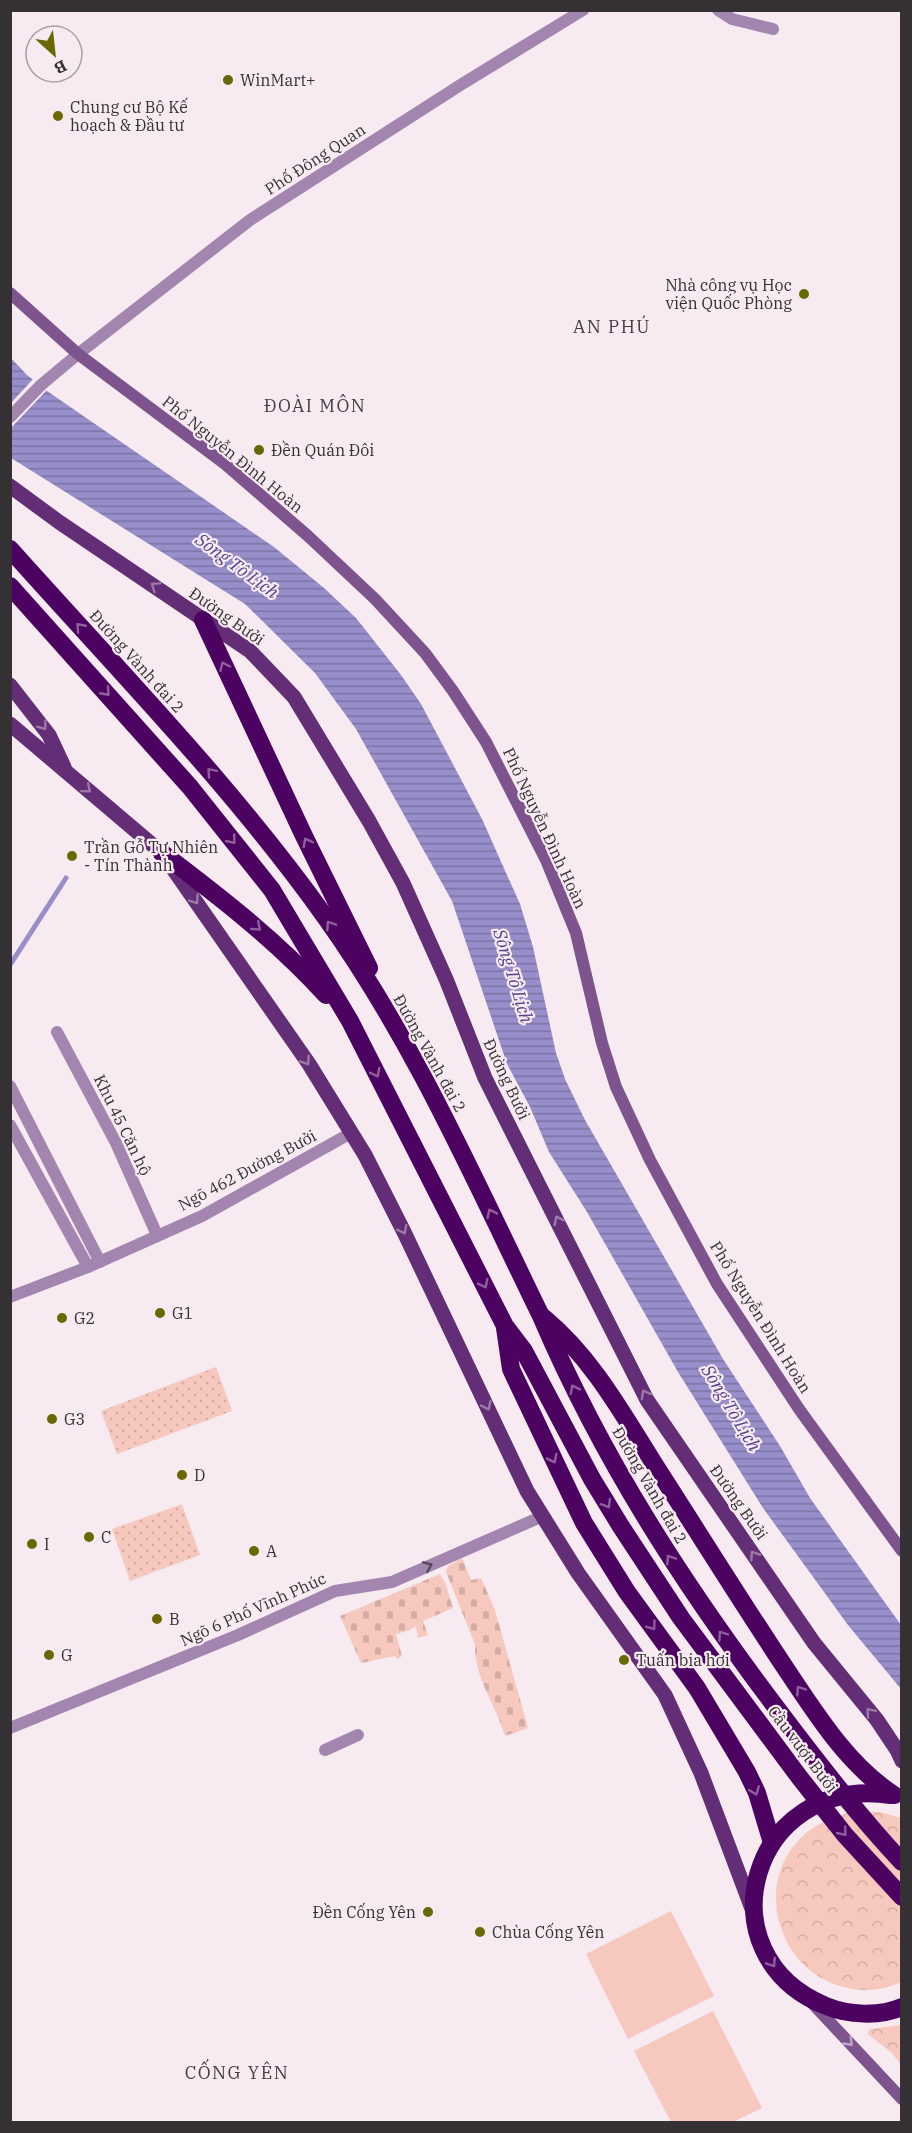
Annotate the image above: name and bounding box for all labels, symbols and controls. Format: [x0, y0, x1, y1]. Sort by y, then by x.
north arrow [24, 24, 84, 84]
text: B [51, 56, 70, 79]
place label: WinMart+ [240, 70, 316, 90]
marker: WinMart+ [221, 73, 235, 87]
place label: Chung cư Bộ Kế hoạch & Đầu tư [70, 97, 188, 135]
marker: Chung cư Bộ Kế hoạch & Đầu tư [51, 109, 65, 123]
street label: Phố Đông Quan [261, 119, 369, 199]
place label: Nhà công vụ Học viện Quốc Phòng [665, 275, 792, 313]
marker: Nhà công vụ Học viện Quốc Phòng [797, 287, 811, 301]
district label: AN PHÚ [573, 315, 651, 338]
street label: Phố Nguyễn Đình Hoàn [159, 391, 307, 517]
district label: ĐOÀI MÔN [264, 394, 366, 417]
place label: Đền Quán Đôi [271, 440, 374, 460]
marker: Đền Quán Đôi [252, 443, 266, 457]
water label: Sông Tô Lịch [190, 527, 283, 604]
one-way arrow [150, 582, 161, 593]
street label: Đường Bưởi [185, 583, 269, 649]
street label: Đường Vành đai 2 [85, 605, 189, 717]
one-way arrow [76, 623, 87, 634]
one-way arrow [220, 661, 232, 672]
one-way arrow [99, 685, 110, 696]
one-way arrow [36, 720, 47, 731]
street label: Phố Nguyễn Đình Hoàn [499, 744, 591, 912]
one-way arrow [207, 768, 218, 779]
one-way arrow [80, 782, 91, 793]
one-way arrow [225, 833, 236, 844]
place label: Trần Gỗ Tự Nhiên - Tín Thành [84, 837, 218, 875]
one-way arrow [303, 837, 315, 848]
marker: Trần Gỗ Tự Nhiên - Tín Thành [65, 849, 79, 863]
one-way arrow [188, 894, 199, 905]
one-way arrow [250, 920, 261, 931]
one-way arrow [327, 921, 338, 932]
water label: Sông Tô Lịch [488, 925, 539, 1026]
street label: Đường Vành đai 2 [389, 990, 471, 1116]
street label: Đường Bưởi [479, 1035, 535, 1123]
one-way arrow [299, 1054, 310, 1065]
one-way arrow [369, 1067, 381, 1078]
street label: Khu 45 Căn hộ [90, 1071, 156, 1179]
street label: Ngõ 462 Đường Bưởi [175, 1125, 319, 1215]
one-way arrow [486, 1208, 498, 1219]
one-way arrow [553, 1215, 565, 1226]
one-way arrow [396, 1224, 407, 1234]
street label: Phố Nguyễn Đình Hoàn [706, 1237, 816, 1397]
one-way arrow [477, 1278, 488, 1289]
place label: G1 [172, 1303, 193, 1323]
marker: G1 [153, 1306, 167, 1320]
place label: G2 [74, 1308, 95, 1328]
marker: G2 [55, 1311, 69, 1325]
water label: Sông Tô Lịch [696, 1359, 766, 1455]
one-way arrow [570, 1384, 582, 1395]
one-way arrow [640, 1390, 652, 1400]
one-way arrow [480, 1399, 492, 1410]
place label: G3 [64, 1409, 85, 1429]
marker: G3 [45, 1412, 59, 1426]
street label: Đường Vành đai 2 [608, 1423, 692, 1547]
one-way arrow [546, 1452, 558, 1463]
street label: Đường Bưởi [706, 1460, 772, 1544]
place label: D [194, 1465, 205, 1485]
marker: D [175, 1468, 189, 1482]
one-way arrow [600, 1498, 612, 1508]
place label: C [101, 1527, 111, 1547]
marker: C [82, 1530, 96, 1544]
place label: I [44, 1534, 50, 1554]
marker: I [25, 1537, 39, 1551]
place label: A [266, 1541, 277, 1561]
marker: A [247, 1544, 261, 1558]
one-way arrow [750, 1551, 761, 1562]
one-way arrow [666, 1554, 677, 1565]
one-way arrow [421, 1561, 432, 1573]
street label: Ngõ 6 Phố Vĩnh Phúc [177, 1568, 329, 1650]
place label: B [169, 1609, 180, 1629]
marker: B [150, 1612, 164, 1626]
one-way arrow [645, 1620, 656, 1631]
one-way arrow [718, 1631, 729, 1642]
place label: G [61, 1645, 73, 1665]
marker: G [42, 1648, 56, 1662]
place label: Tuấn bia hơi [636, 1650, 730, 1670]
marker: Tuấn bia hơi [617, 1653, 631, 1667]
one-way arrow [796, 1686, 807, 1697]
street label: Cầu vượt Bưởi [764, 1702, 842, 1796]
one-way arrow [866, 1708, 877, 1719]
one-way arrow [748, 1785, 761, 1796]
one-way arrow [836, 1825, 847, 1836]
place label: Đền Cống Yên [312, 1902, 416, 1922]
marker: Đền Cống Yên [421, 1905, 435, 1919]
place label: Chùa Cống Yên [492, 1922, 604, 1942]
marker: Chùa Cống Yên [473, 1925, 487, 1939]
one-way arrow [765, 1957, 777, 1967]
one-way arrow [842, 2035, 853, 2046]
district label: CỐNG YÊN [185, 2058, 289, 2084]

